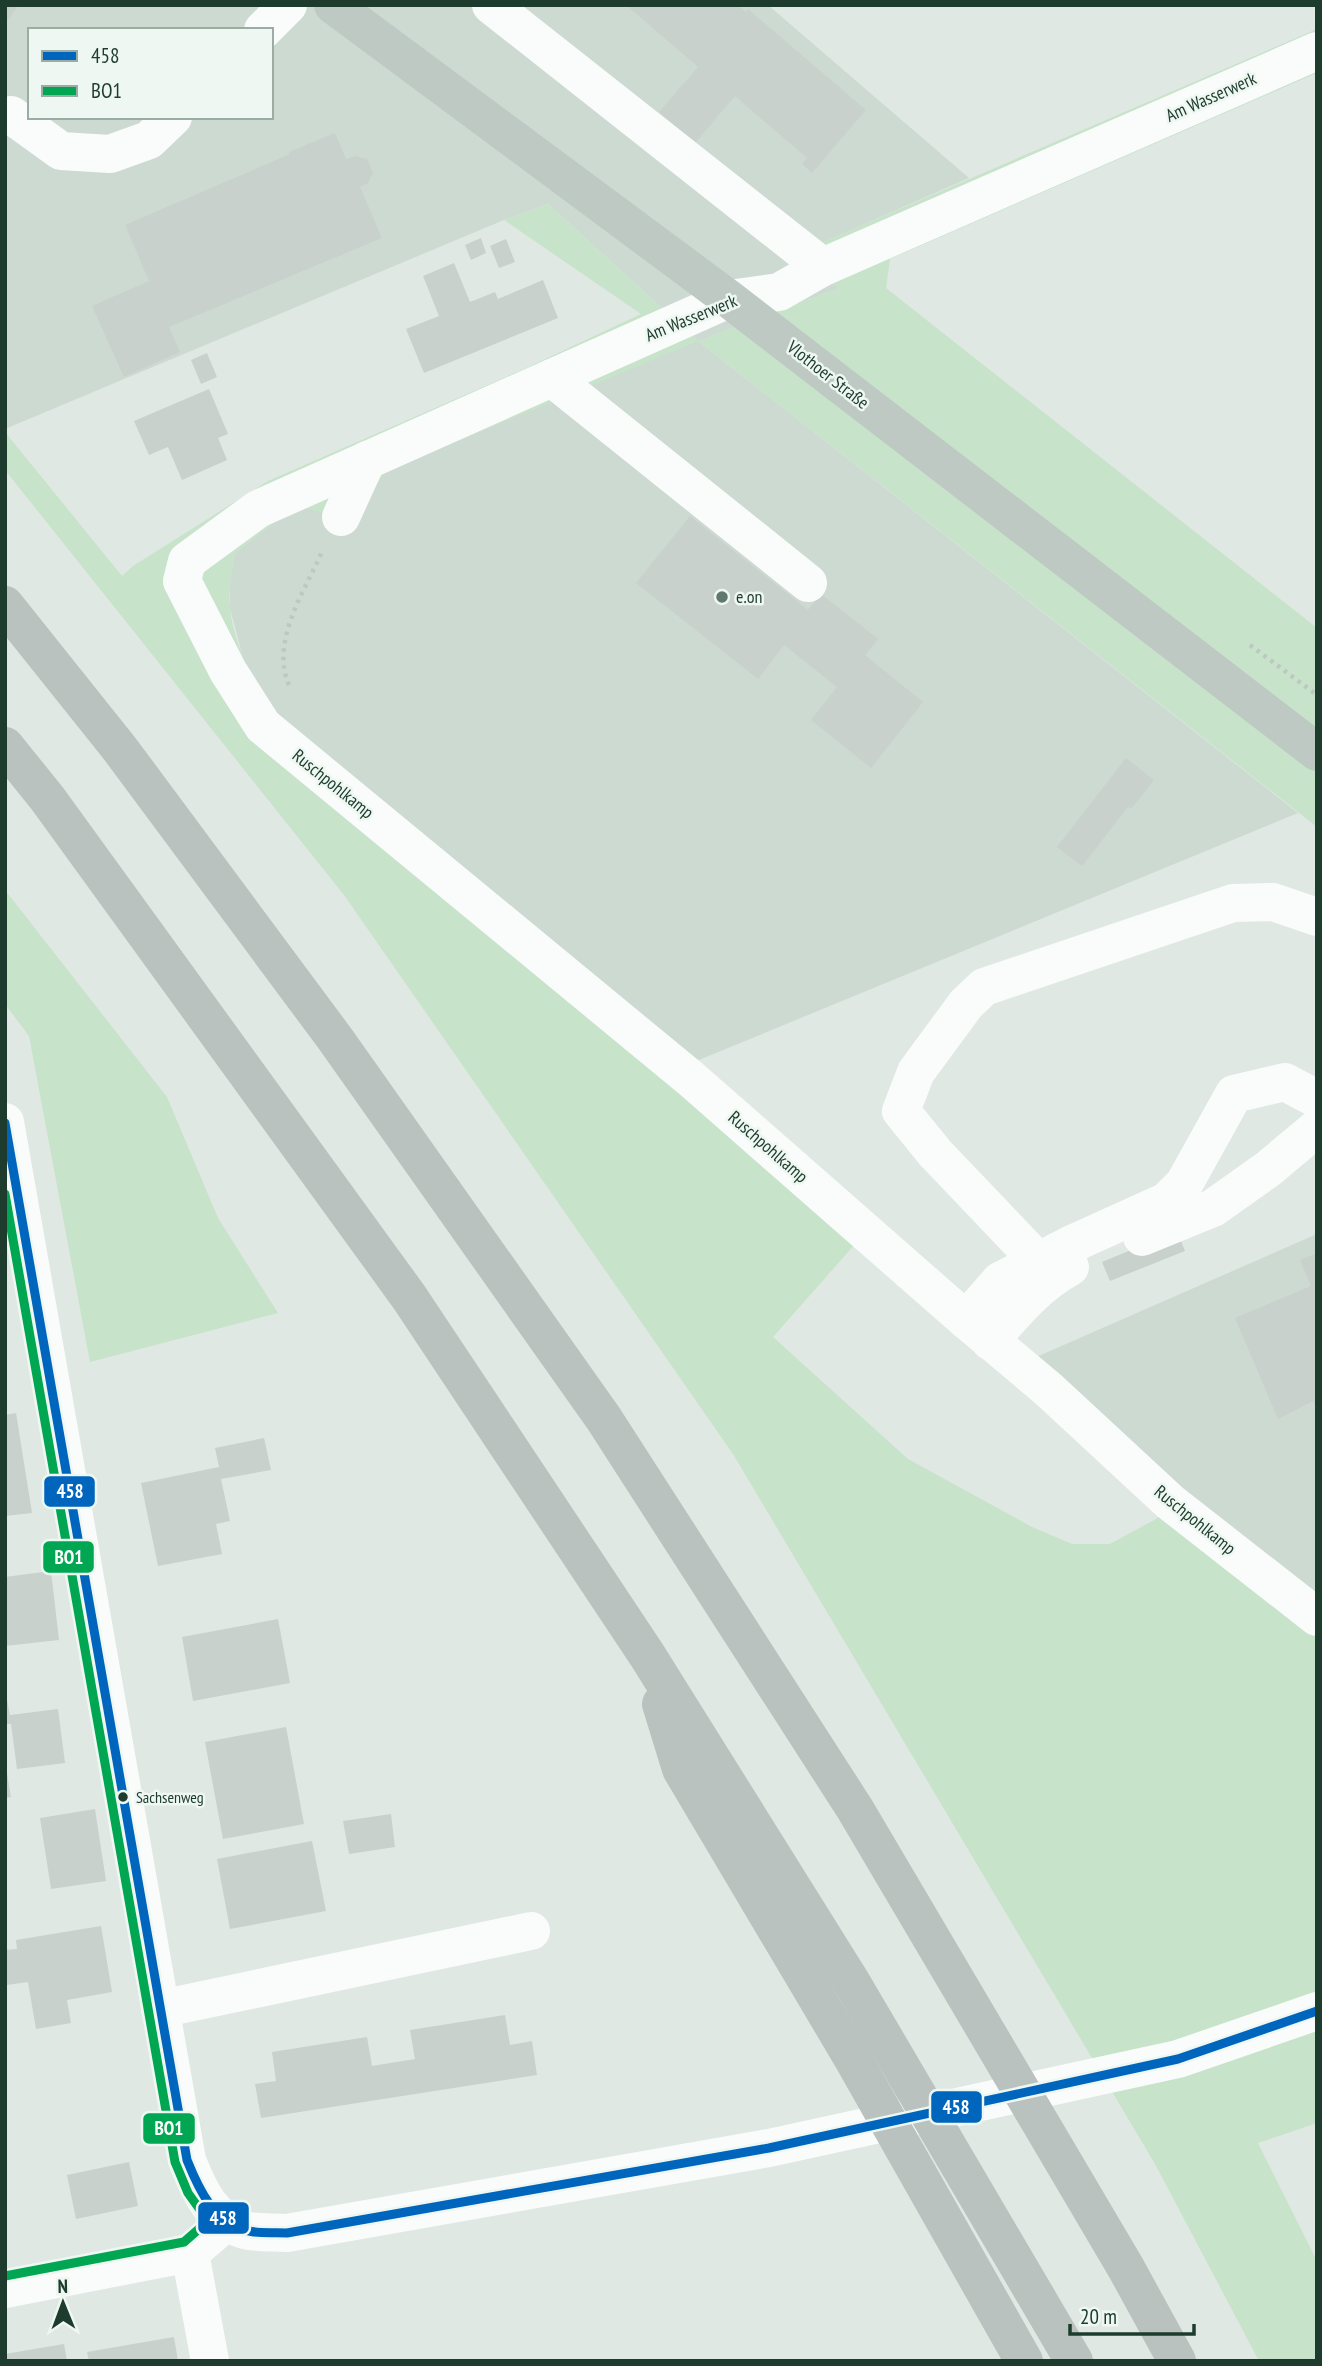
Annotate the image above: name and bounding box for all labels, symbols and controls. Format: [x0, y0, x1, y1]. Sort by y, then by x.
legend [28, 28, 273, 119]
text: 458 [91, 42, 119, 69]
street label: Am Wasserwerk [1162, 66, 1260, 127]
text: BO1 [91, 77, 122, 104]
street label: Am Wasserwerk [642, 289, 740, 346]
street label: Vlothoer Straße [782, 335, 874, 414]
place label: e.on [736, 585, 762, 608]
marker: e.on [714, 589, 730, 605]
street label: Ruschpohlkamp [288, 744, 379, 824]
street label: Ruschpohlkamp [724, 1106, 813, 1188]
line badge: 458 [43, 1475, 96, 1508]
text: 458 [56, 1479, 84, 1503]
street label: Ruschpohlkamp [1150, 1480, 1241, 1560]
line badge: BO1 [42, 1540, 95, 1574]
text: BO1 [55, 1545, 83, 1569]
place label: Sachsenweg [136, 1787, 204, 1807]
marker: Sachsenweg [116, 1790, 130, 1804]
line badge: 458 [930, 2090, 983, 2124]
text: 458 [942, 2095, 970, 2119]
line badge: BO1 [142, 2112, 196, 2145]
text: BO1 [155, 2116, 183, 2140]
line badge: 458 [197, 2201, 250, 2235]
text: 458 [209, 2206, 237, 2230]
north arrow [28, 2268, 98, 2338]
text: N [57, 2274, 68, 2298]
scale bar [1070, 2292, 1194, 2336]
text: 20 m [1080, 2303, 1117, 2330]

